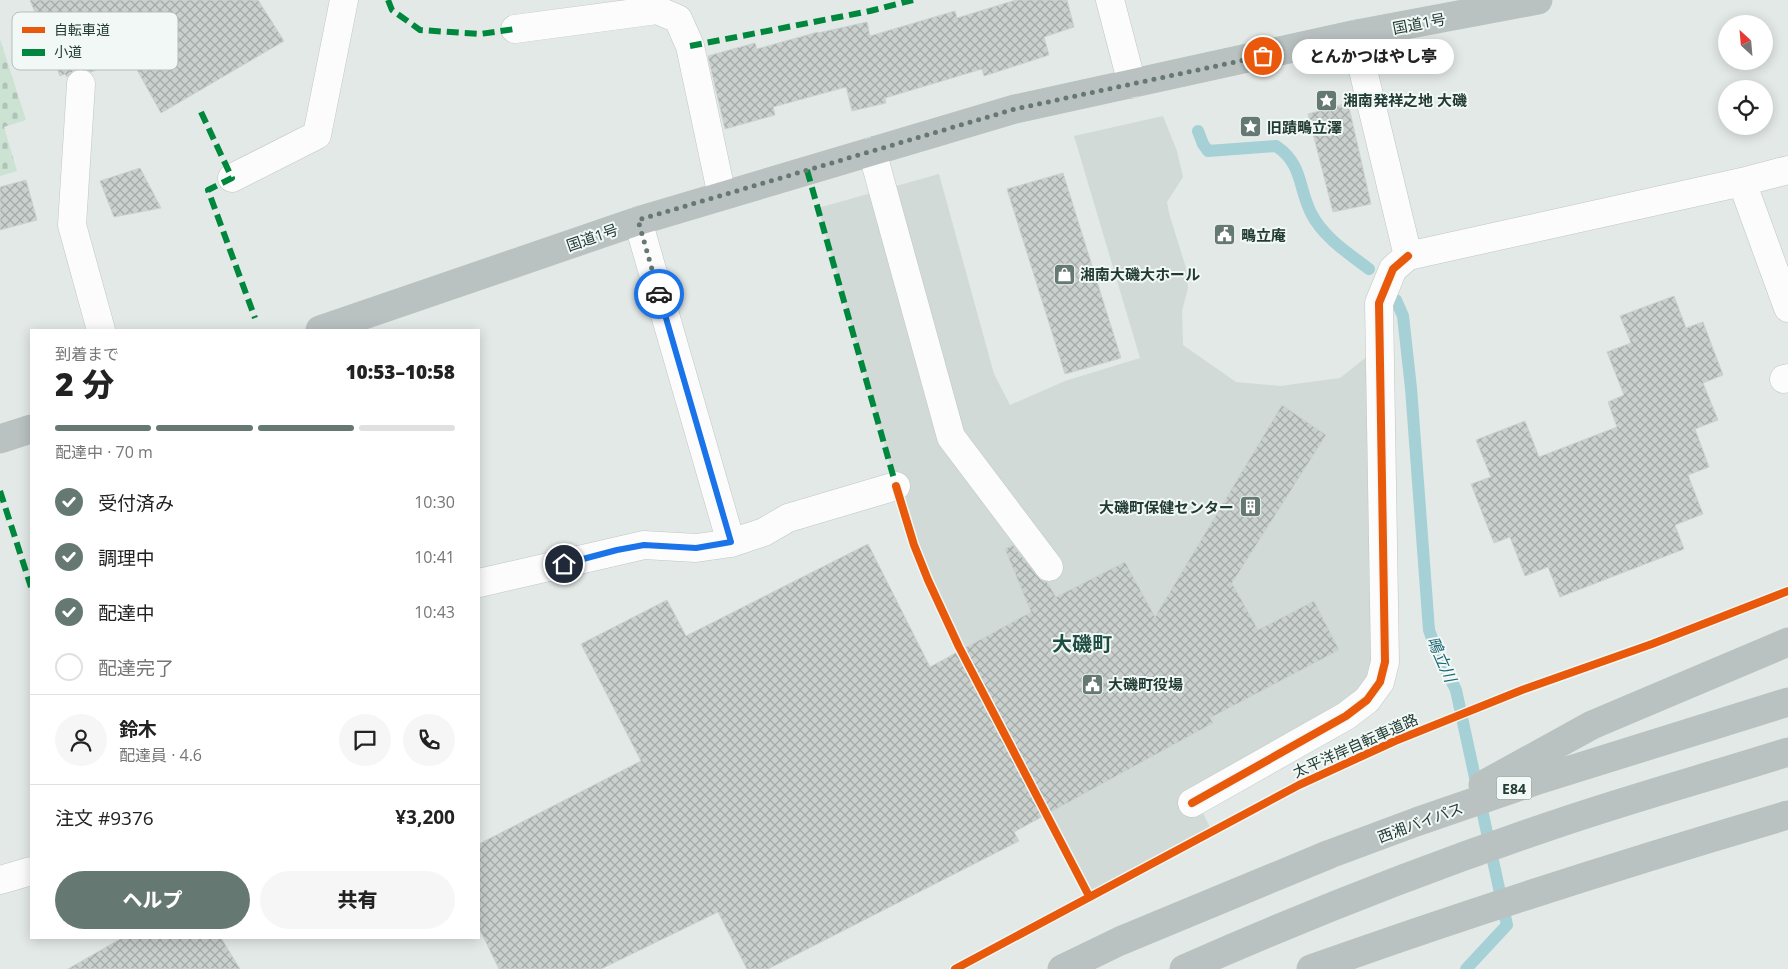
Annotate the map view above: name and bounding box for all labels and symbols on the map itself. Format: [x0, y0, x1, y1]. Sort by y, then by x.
street label: 国道1号 [1391, 8, 1447, 38]
legend [12, 12, 178, 70]
north arrow [1718, 15, 1772, 70]
text: 自転車道 [54, 20, 110, 39]
pin [1242, 35, 1284, 77]
callout: とんかつはやし亭 [1293, 38, 1456, 74]
text: 小道 [54, 42, 82, 61]
place icon: 湘南発祥之地 大磯 [1315, 88, 1339, 112]
place label: 湘南発祥之地 大磯 [1343, 90, 1467, 110]
place icon: 旧蹟鴫立澤 [1239, 115, 1263, 139]
place label: 旧蹟鴫立澤 [1267, 117, 1342, 137]
street label: 国道1号 [563, 219, 621, 255]
public building icon: 鴫立庵 [1213, 223, 1237, 247]
place label: 鴫立庵 [1241, 225, 1286, 245]
shop icon: 湘南大磯大ホール [1052, 262, 1076, 286]
place label: 湘南大磯大ホール [1080, 264, 1200, 284]
courier [634, 269, 684, 319]
building icon: 大磯町保健センター [1238, 495, 1262, 519]
place label: 大磯町保健センター [1099, 497, 1234, 517]
pin [543, 543, 585, 585]
district label: 大磯町 [1052, 630, 1112, 657]
water label: 鴫立川 [1422, 633, 1463, 687]
public building icon: 大磯町役場 [1080, 672, 1104, 696]
place label: 大磯町役場 [1108, 674, 1183, 694]
street label: 太平洋岸自転車道路 [1289, 708, 1421, 782]
road number: E84 [1496, 776, 1532, 800]
street label: 西湘バイパス [1374, 797, 1466, 847]

